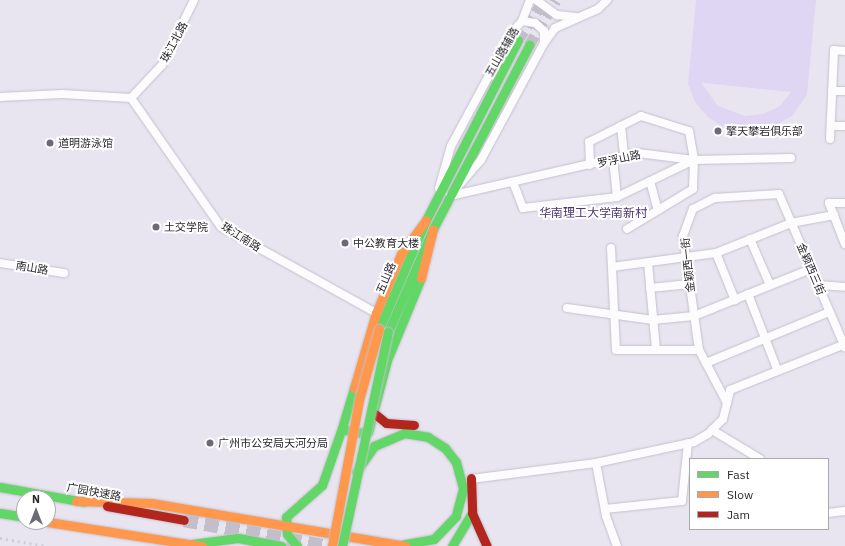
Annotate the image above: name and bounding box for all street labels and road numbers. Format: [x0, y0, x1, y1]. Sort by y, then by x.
street label: 珠江北路 [158, 19, 190, 65]
street label: 五山路辅路 [483, 25, 521, 79]
street label: 罗浮山路 [596, 148, 642, 170]
street label: 珠江南路 [219, 220, 263, 254]
street label: 金颖西一街 [679, 237, 697, 293]
street label: 金颖西三街 [794, 241, 828, 297]
street label: 南山路 [15, 259, 49, 277]
street label: 五山路 [373, 260, 399, 296]
street label: 广园快速路 [66, 481, 122, 503]

